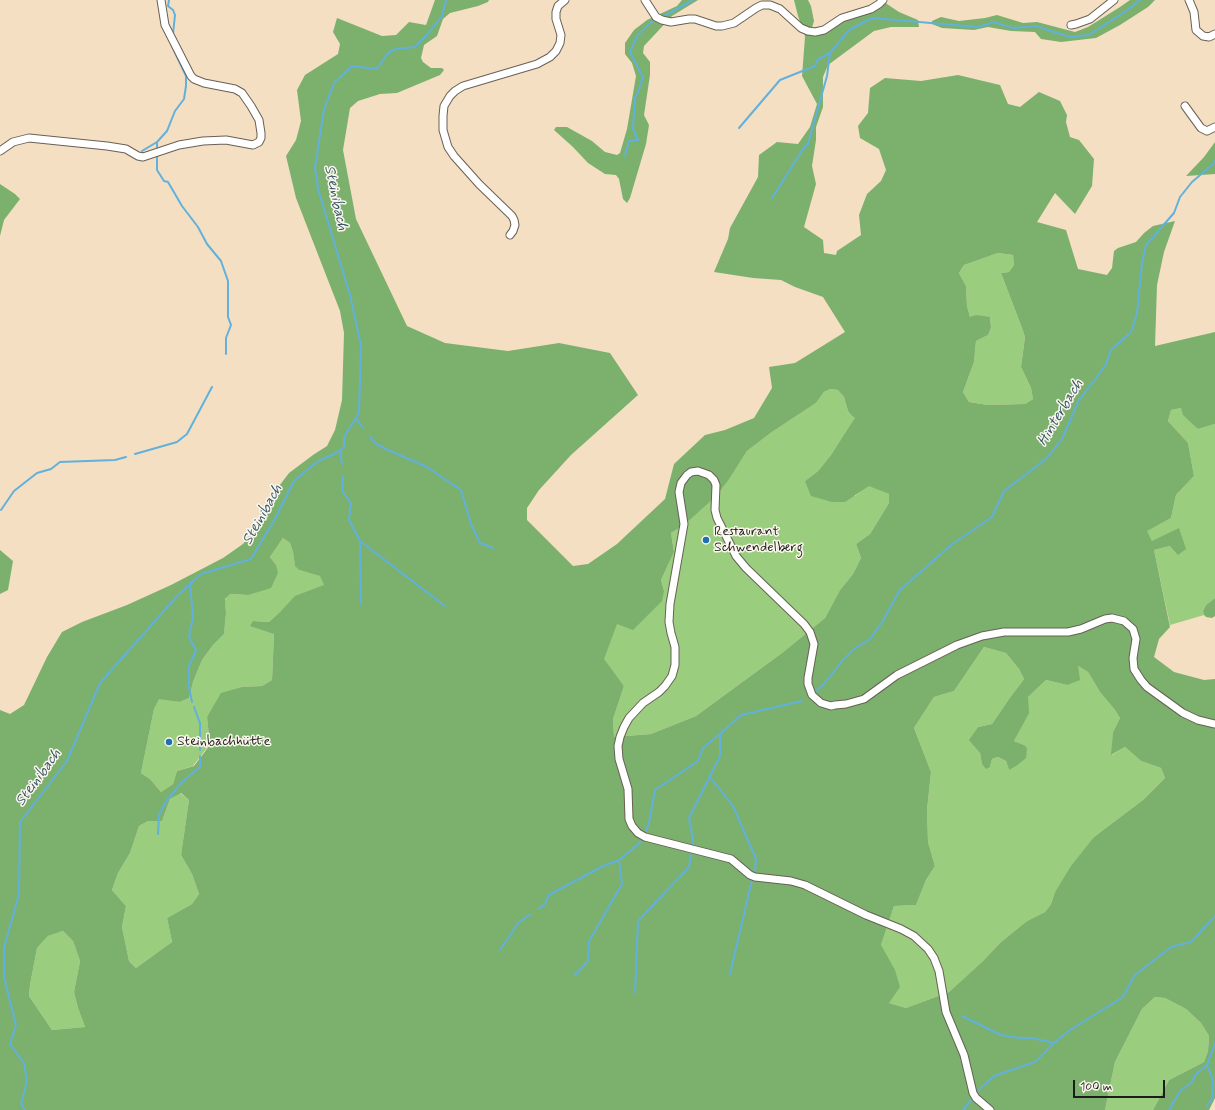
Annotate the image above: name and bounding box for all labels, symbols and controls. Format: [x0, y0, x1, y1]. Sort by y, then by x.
water label: Steinibach [319, 164, 351, 232]
water label: Hinterbach [1034, 377, 1088, 449]
water label: Steinibach [239, 482, 287, 548]
place label: Restaurant Schwendelberg [714, 524, 803, 556]
marker: Restaurant Schwendelberg [701, 535, 711, 545]
place label: Steinbachhütte [177, 734, 270, 750]
marker: Steinbachhütte [164, 737, 174, 747]
water label: Steinibach [12, 746, 66, 810]
scale bar [1075, 1072, 1167, 1098]
text: 100 m [1080, 1079, 1112, 1095]

